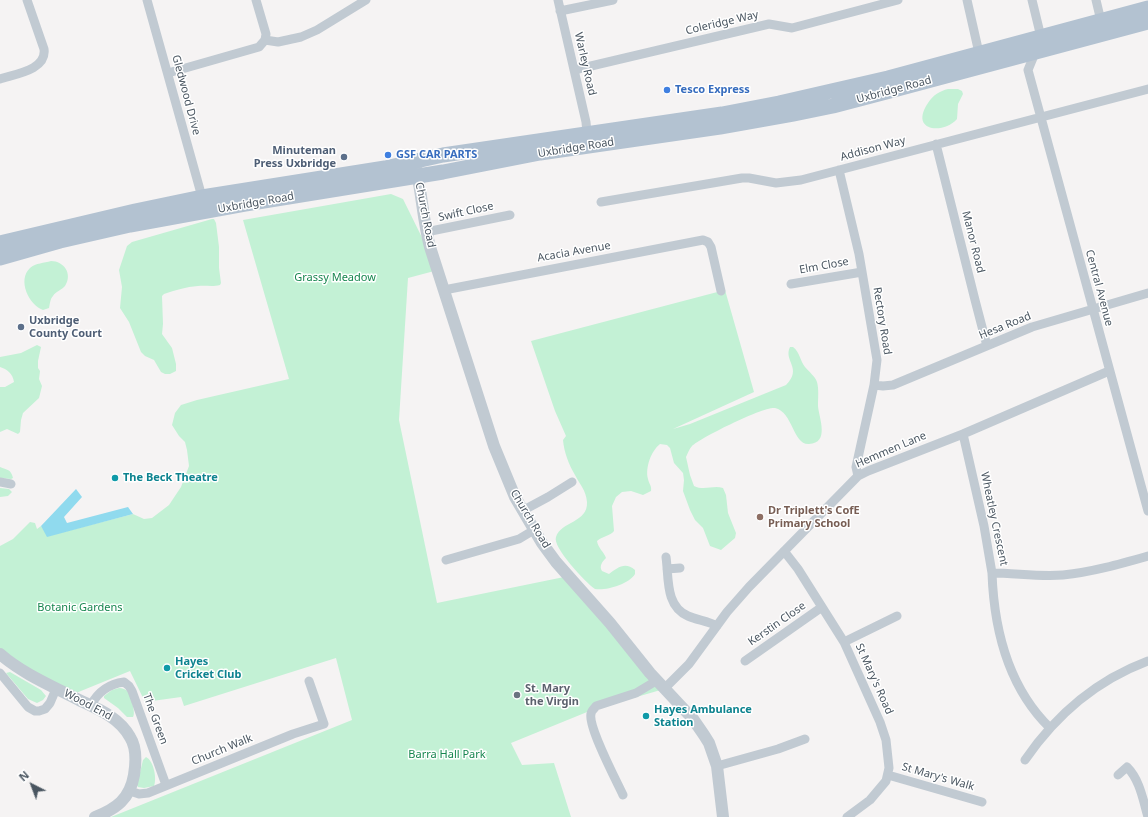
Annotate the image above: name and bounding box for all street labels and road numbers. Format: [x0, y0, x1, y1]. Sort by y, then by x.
street label: Coleridge Way [684, 8, 760, 38]
street label: Warley Road [571, 31, 599, 97]
street label: Gledwood Drive [169, 53, 203, 137]
street label: Uxbridge Road [855, 74, 933, 106]
street label: Addison Way [839, 134, 907, 164]
street label: Uxbridge Road [537, 135, 615, 161]
street label: Church Road [412, 181, 438, 249]
street label: Uxbridge Road [217, 190, 295, 216]
street label: Swift Close [437, 200, 495, 224]
street label: Manor Road [959, 210, 987, 274]
street label: Acacia Avenue [536, 239, 612, 265]
street label: Central Avenue [1082, 248, 1116, 328]
street label: Elm Close [798, 255, 850, 277]
street label: Rectory Road [870, 286, 894, 356]
street label: Hesa Road [977, 310, 1033, 342]
street label: Hemmen Lane [854, 429, 928, 471]
street label: Wheatley Crescent [978, 471, 1010, 567]
street label: Church Road [507, 487, 553, 551]
street label: Kerstin Close [746, 599, 808, 649]
street label: St Mary's Road [852, 641, 896, 717]
street label: Wood End [62, 687, 114, 723]
street label: The Green [140, 692, 170, 746]
street label: Church Walk [190, 732, 254, 768]
street label: St Mary's Walk [900, 760, 976, 794]

